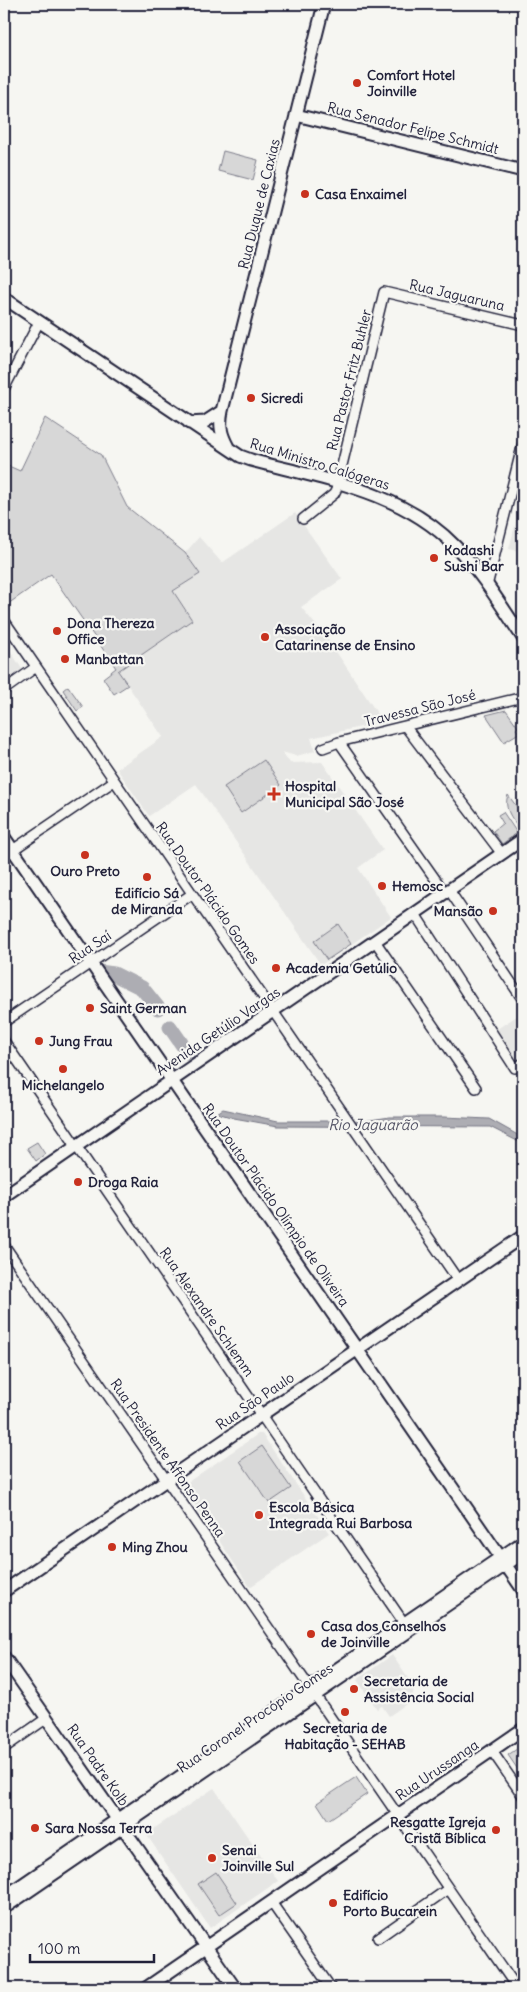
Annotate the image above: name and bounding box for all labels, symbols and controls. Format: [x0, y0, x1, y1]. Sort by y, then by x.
place label: Comfort Hotel Joinville [367, 66, 455, 100]
marker: Comfort Hotel Joinville [351, 77, 363, 89]
street label: Rua Senador Felipe Schmidt [325, 98, 501, 158]
street label: Rua Duque de Caxias [234, 137, 284, 271]
place label: Casa Enxaimel [315, 185, 407, 203]
marker: Casa Enxaimel [299, 188, 311, 200]
street label: Rua Jaguaruna [408, 275, 506, 315]
street label: Rua Pastor Fritz Buhler [323, 307, 375, 453]
place label: Sicredi [261, 389, 303, 407]
marker: Sicredi [245, 392, 257, 404]
street label: Rua Ministro Calógeras [248, 434, 392, 494]
place label: Kodashi Sushi Bar [444, 541, 504, 575]
marker: Kodashi Sushi Bar [428, 552, 440, 564]
place label: Dona Thereza Office [67, 614, 155, 648]
place label: Associação Catarinense de Ensino [275, 620, 416, 654]
marker: Dona Thereza Office [51, 625, 63, 637]
marker: Associação Catarinense de Ensino [259, 631, 271, 643]
place label: Manbattan [75, 650, 144, 668]
marker: Manbattan [59, 653, 71, 665]
street label: Travessa São José [362, 685, 478, 731]
place label: Hospital Municipal São José [285, 777, 405, 811]
marker: Hospital Municipal São José [267, 787, 281, 801]
street label: Rua Doutor Plácido Gomes [152, 819, 264, 967]
marker: Ouro Preto [79, 849, 91, 861]
place label: Ouro Preto [50, 862, 120, 880]
marker: Edifício Sá de Miranda [141, 871, 153, 883]
place label: Hemosc [392, 877, 443, 895]
marker: Hemosc [376, 880, 388, 892]
place label: Edifício Sá de Miranda [111, 884, 183, 918]
place label: Mansão [433, 902, 483, 920]
marker: Mansão [487, 905, 499, 917]
street label: Rua Saí [65, 926, 115, 968]
place label: Academia Getúlio [286, 959, 397, 977]
marker: Academia Getúlio [270, 962, 282, 974]
street label: Avenida Getúlio Vargas [152, 983, 284, 1079]
place label: Saint German [100, 999, 187, 1017]
marker: Saint German [84, 1002, 96, 1014]
place label: Jung Frau [49, 1032, 113, 1050]
marker: Jung Frau [33, 1035, 45, 1047]
marker: Michelangelo [57, 1063, 69, 1075]
place label: Michelangelo [22, 1076, 105, 1094]
street label: Rua Doutor Plácido Olímpio de Oliveira [199, 1100, 353, 1310]
water label: Rio Jaguarão [328, 1115, 419, 1134]
place label: Droga Raia [88, 1173, 158, 1191]
marker: Droga Raia [72, 1176, 84, 1188]
street label: Rua Alexandre Schlemm [156, 1244, 258, 1380]
street label: Rua São Paulo [213, 1368, 298, 1434]
street label: Rua Presidente Affonso Penna [106, 1375, 230, 1541]
place label: Escola Básica Integrada Rui Barbosa [269, 1498, 412, 1532]
marker: Escola Básica Integrada Rui Barbosa [253, 1509, 265, 1521]
place label: Ming Zhou [122, 1538, 188, 1556]
marker: Ming Zhou [106, 1541, 118, 1553]
place label: Casa dos Conselhos de Joinville [321, 1617, 447, 1651]
marker: Casa dos Conselhos de Joinville [305, 1628, 317, 1640]
street label: Rua Coronel Procópio Gomes [174, 1659, 336, 1777]
place label: Secretaria de Assistência Social [364, 1672, 474, 1706]
marker: Secretaria de Assistência Social [348, 1683, 360, 1695]
marker: Secretaria de Habitação - SEHAB [339, 1706, 351, 1718]
place label: Secretaria de Habitação - SEHAB [284, 1719, 406, 1753]
street label: Rua Padre Kolb [63, 1721, 133, 1810]
street label: Rua Urussanga [392, 1736, 482, 1804]
place label: Resgatte Igreja Cristã Bíblica [390, 1813, 486, 1847]
place label: Sara Nossa Terra [45, 1819, 152, 1837]
marker: Sara Nossa Terra [29, 1822, 41, 1834]
marker: Resgatte Igreja Cristã Bíblica [490, 1824, 502, 1836]
place label: Senai Joinville Sul [222, 1841, 294, 1875]
marker: Senai Joinville Sul [206, 1852, 218, 1864]
place label: Edifício Porto Bucarein [343, 1886, 437, 1920]
marker: Edifício Porto Bucarein [327, 1897, 339, 1909]
scale bar [30, 1932, 154, 1964]
text: 100 m [38, 1939, 80, 1958]

